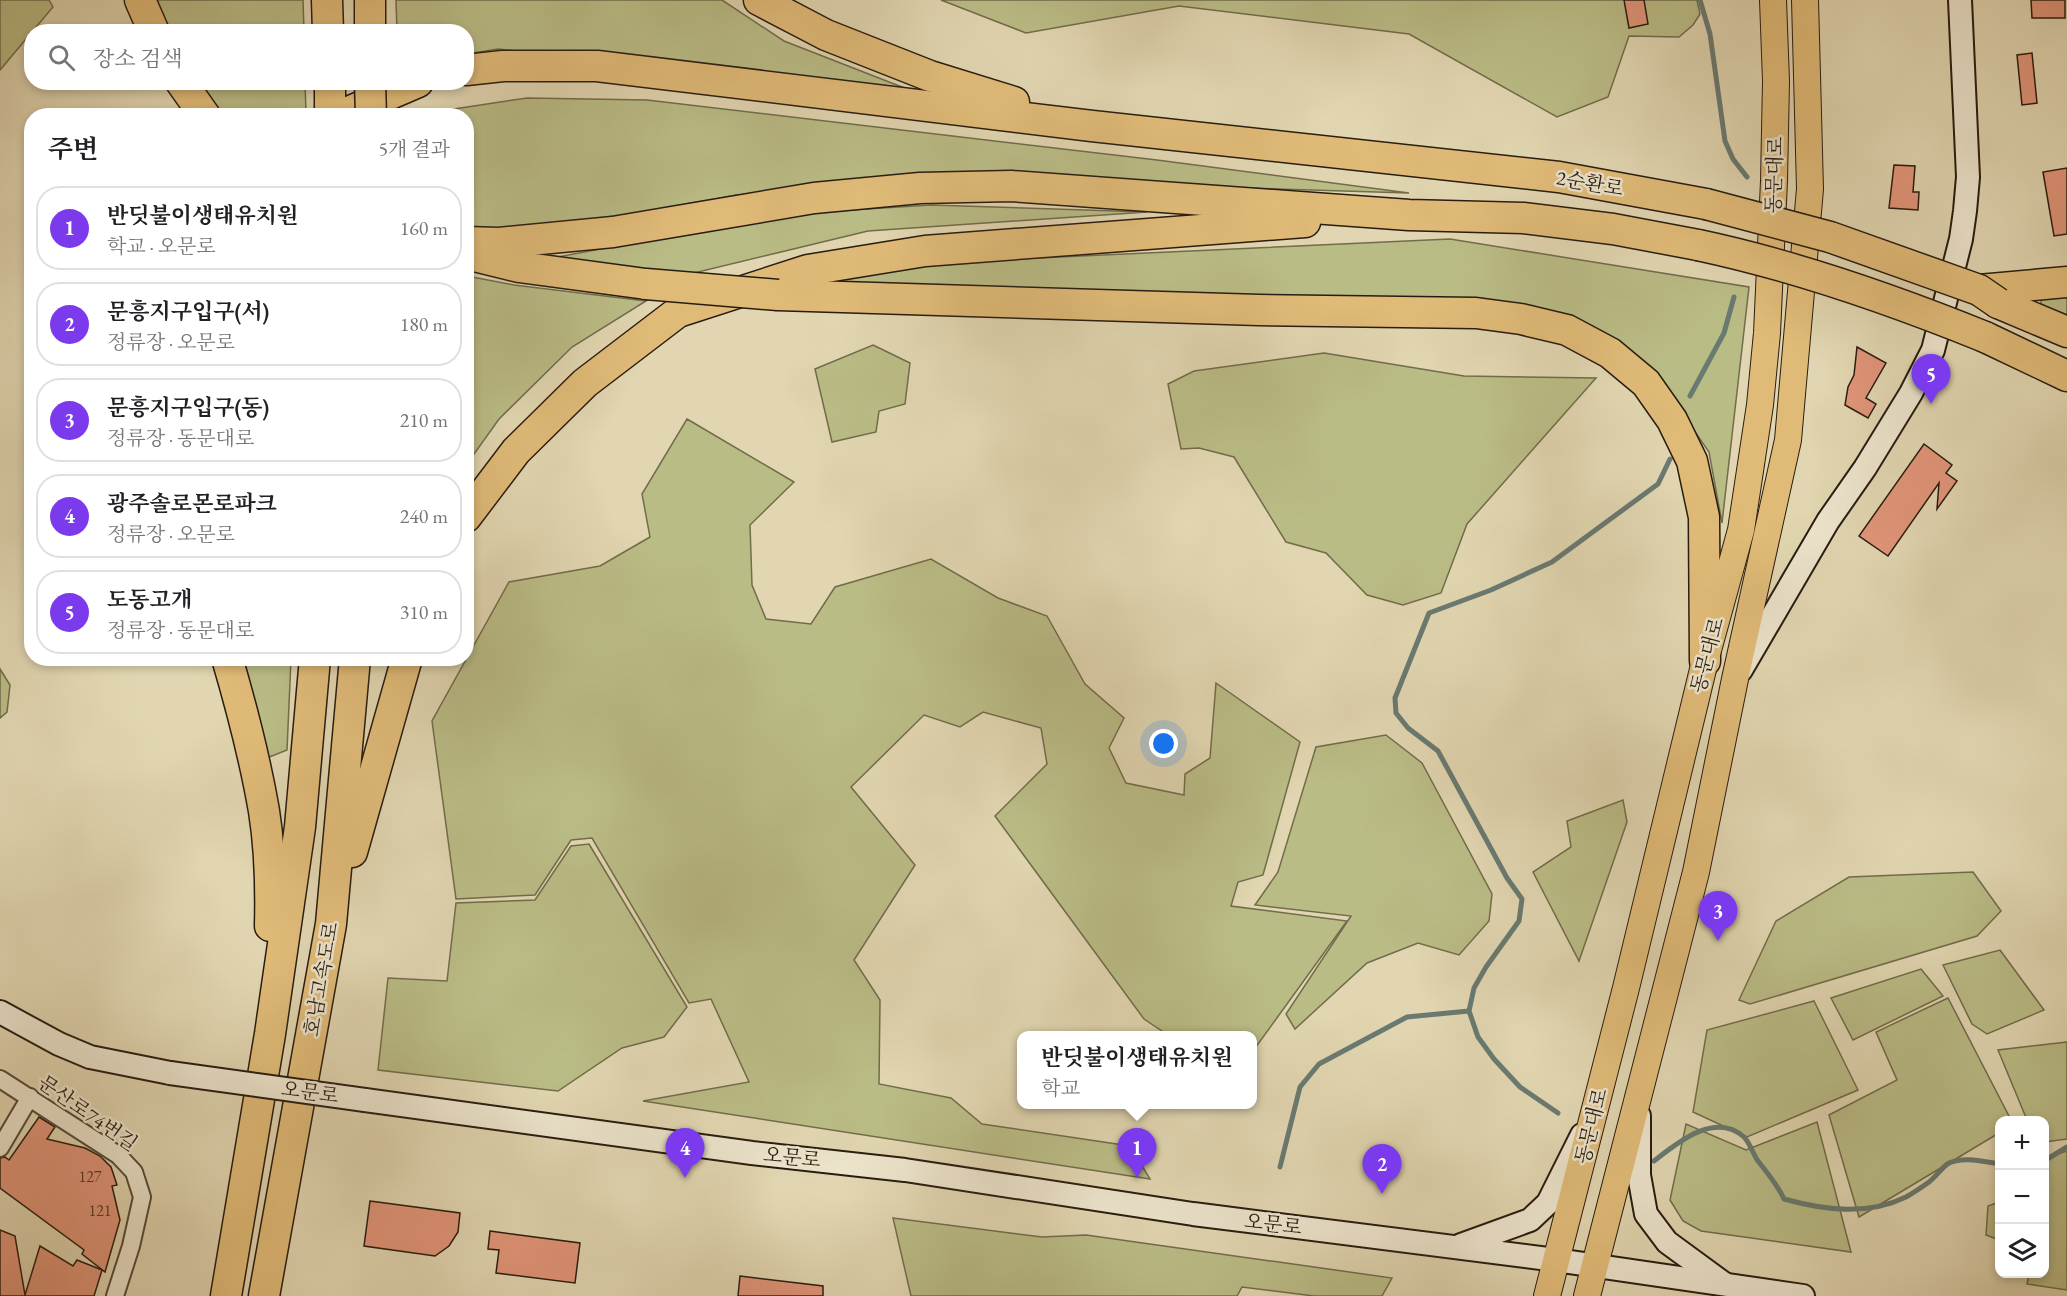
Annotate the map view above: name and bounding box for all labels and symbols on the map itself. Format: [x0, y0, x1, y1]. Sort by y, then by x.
street label: 동문대로 [1760, 136, 1788, 214]
street label: 2순환로 [1554, 164, 1626, 202]
pin: 5 [1912, 354, 1950, 404]
street label: 동문대로 [1684, 614, 1730, 696]
your location [1149, 729, 1178, 758]
pin: 3 [1698, 892, 1738, 941]
street label: 호남고속도로 [298, 920, 344, 1038]
street label: 문산로74번길 [33, 1069, 143, 1157]
street label: 오문로 [279, 1075, 341, 1109]
street label: 동문대로 [1569, 1085, 1613, 1167]
pin: 4 [666, 1128, 704, 1178]
pin: 1 [1118, 1128, 1156, 1178]
street label: 오문로 [762, 1141, 822, 1173]
pin: 2 [1362, 1144, 1402, 1194]
house number: 127 [78, 1166, 102, 1187]
house number: 121 [88, 1200, 112, 1221]
street label: 오문로 [1243, 1208, 1303, 1240]

